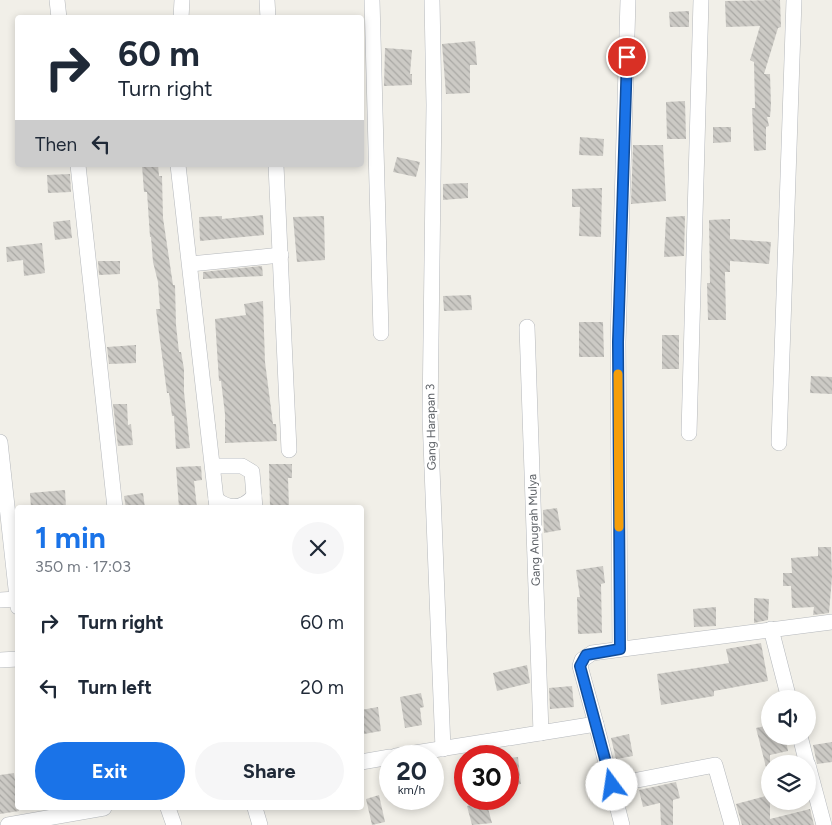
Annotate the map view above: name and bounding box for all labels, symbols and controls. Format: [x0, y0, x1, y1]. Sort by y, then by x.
text: 60 m [118, 33, 200, 75]
icon: right [35, 35, 100, 100]
pin [606, 36, 648, 78]
icon: arrive [613, 43, 641, 71]
text: Turn right [118, 75, 213, 102]
icon: left [87, 130, 115, 158]
text: Then [35, 133, 77, 156]
street label: Gang Harapan 3 [423, 384, 439, 470]
street label: Gang Anugrah Mulya [525, 474, 543, 586]
text: 1 min [35, 519, 106, 556]
button: close [292, 522, 344, 574]
text: 350 m · 17:03 [35, 557, 131, 576]
icon: right [35, 609, 63, 637]
text: Turn right [78, 611, 164, 634]
text: 60 m [300, 611, 344, 634]
icon: left [35, 674, 63, 702]
text: Turn left [78, 676, 152, 699]
text: 20 m [300, 676, 344, 699]
map controls [761, 690, 816, 810]
button: sound [761, 690, 816, 745]
button: Exit [35, 742, 185, 800]
button: Share [195, 742, 344, 800]
speed limit sign: 30 [454, 745, 519, 810]
button: layers [761, 755, 816, 810]
text: 20 [396, 756, 427, 786]
position arrow [585, 758, 637, 810]
text: km/h [398, 783, 425, 797]

